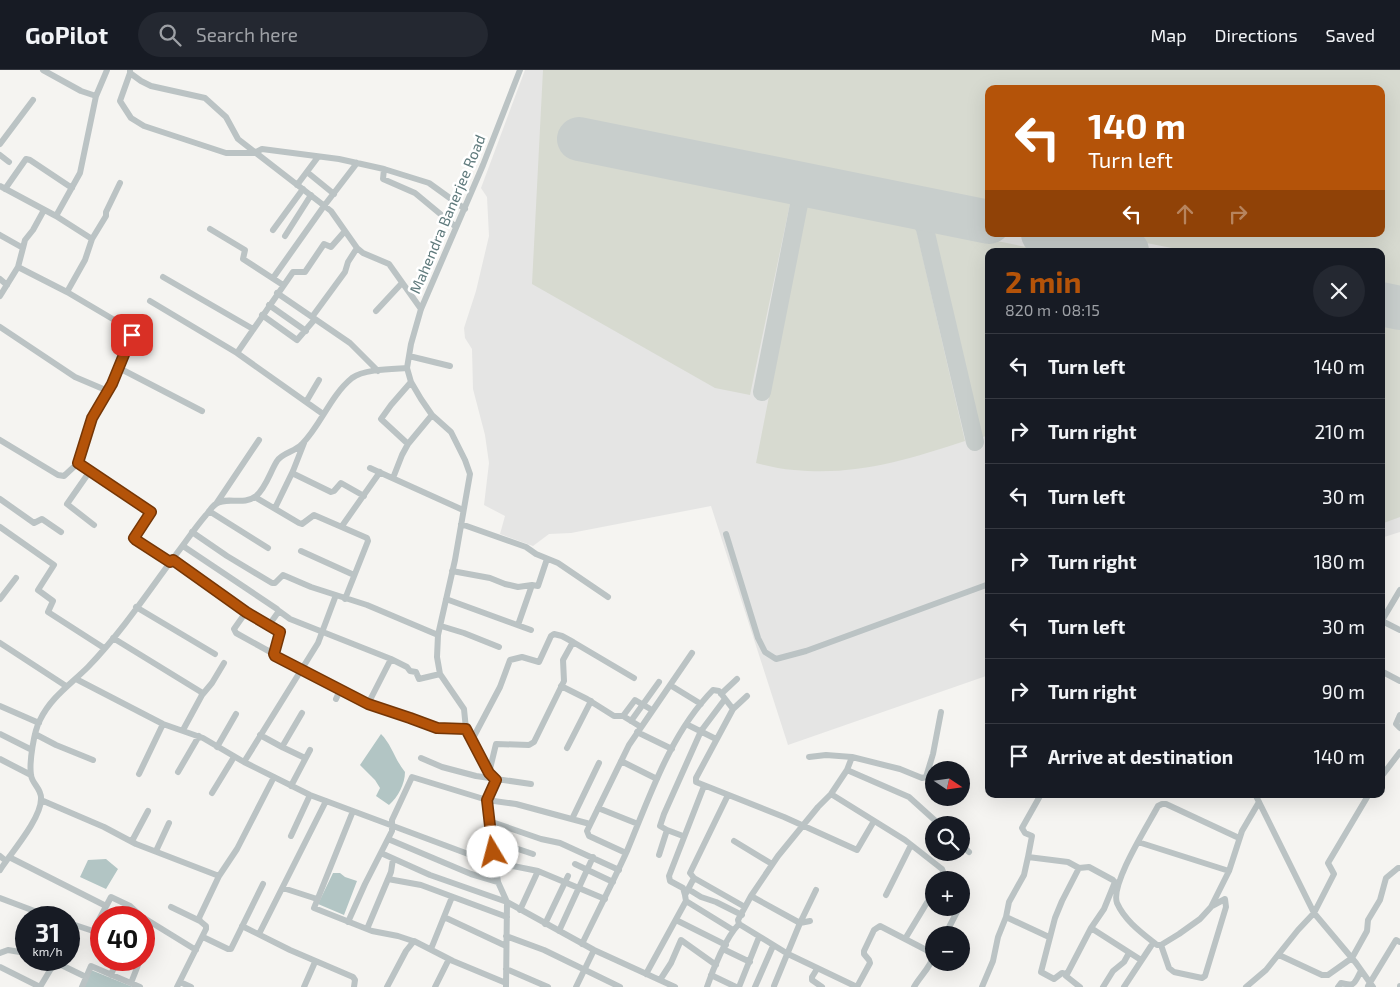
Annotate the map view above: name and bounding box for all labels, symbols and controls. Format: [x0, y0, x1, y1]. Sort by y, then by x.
search box [138, 12, 488, 57]
text: GoPilot [25, 20, 108, 49]
icon: search [156, 21, 184, 49]
text: Search here [196, 23, 298, 46]
text: Map [1150, 24, 1187, 46]
text: Directions [1215, 24, 1298, 46]
text: Saved [1326, 24, 1375, 46]
text: 140 m [1088, 104, 1186, 146]
icon: left [1005, 105, 1070, 170]
street label: Mahendra Banerjee Road [405, 132, 490, 297]
text: Turn left [1088, 146, 1173, 172]
icon: left [1118, 200, 1146, 228]
icon: ahead [1171, 200, 1199, 228]
icon: right [1224, 200, 1252, 228]
text: 2 min [1005, 263, 1082, 299]
button: close [1313, 265, 1365, 317]
text: 820 m · 08:15 [1005, 300, 1100, 319]
pin [111, 314, 153, 356]
icon: arrive [118, 321, 146, 349]
icon: left [1005, 352, 1033, 380]
text: Turn left [1048, 355, 1125, 378]
text: 140 m [1313, 355, 1365, 378]
icon: right [1005, 417, 1033, 445]
text: Turn right [1048, 420, 1136, 443]
text: 210 m [1314, 420, 1365, 443]
icon: left [1005, 482, 1033, 510]
text: Turn left [1048, 485, 1125, 508]
text: 30 m [1322, 485, 1365, 508]
icon: right [1005, 547, 1033, 575]
text: Turn right [1048, 550, 1136, 573]
text: 180 m [1314, 550, 1365, 573]
icon: left [1005, 612, 1033, 640]
text: Turn left [1048, 615, 1125, 638]
text: 30 m [1322, 615, 1365, 638]
icon: right [1005, 677, 1033, 705]
text: Turn right [1048, 680, 1136, 703]
text: 90 m [1322, 680, 1365, 703]
icon: arrive [1005, 742, 1033, 770]
text: Arrive at destination [1048, 745, 1233, 768]
text: 140 m [1313, 745, 1365, 768]
north arrow [925, 761, 970, 806]
map controls [925, 761, 970, 971]
button: search [925, 816, 970, 861]
position arrow [466, 825, 518, 877]
button: + [925, 871, 970, 916]
speed limit sign: 40 [90, 906, 155, 971]
text: 31 [35, 917, 60, 947]
button: − [925, 926, 970, 971]
text: km/h [33, 944, 62, 958]

